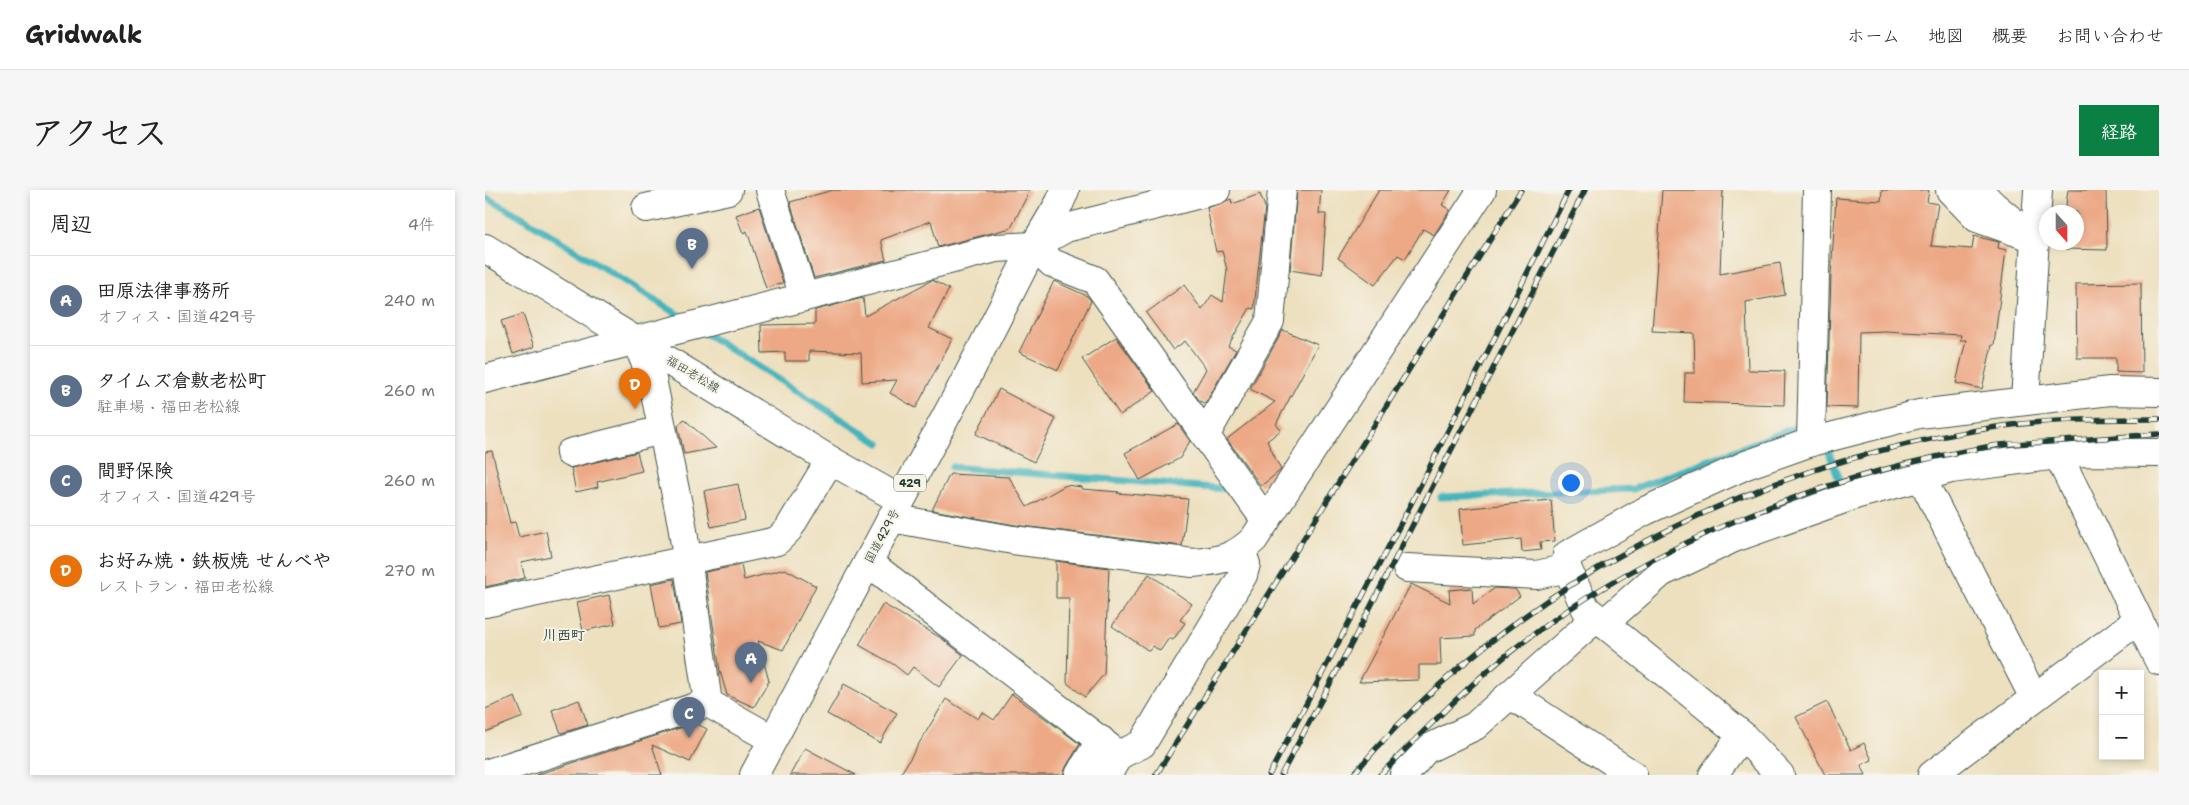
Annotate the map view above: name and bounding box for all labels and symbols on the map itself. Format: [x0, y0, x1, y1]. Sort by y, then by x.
north arrow [2039, 205, 2084, 250]
pin: B [676, 228, 708, 269]
street label: 福田老松線 [663, 352, 723, 396]
pin: D [619, 368, 651, 409]
your location [1558, 470, 1584, 496]
road number: 429 [894, 474, 926, 492]
street label: 国道429号 [861, 506, 903, 566]
district label: 川西町 [543, 626, 585, 644]
pin: A [735, 642, 767, 683]
pin: C [673, 697, 705, 738]

